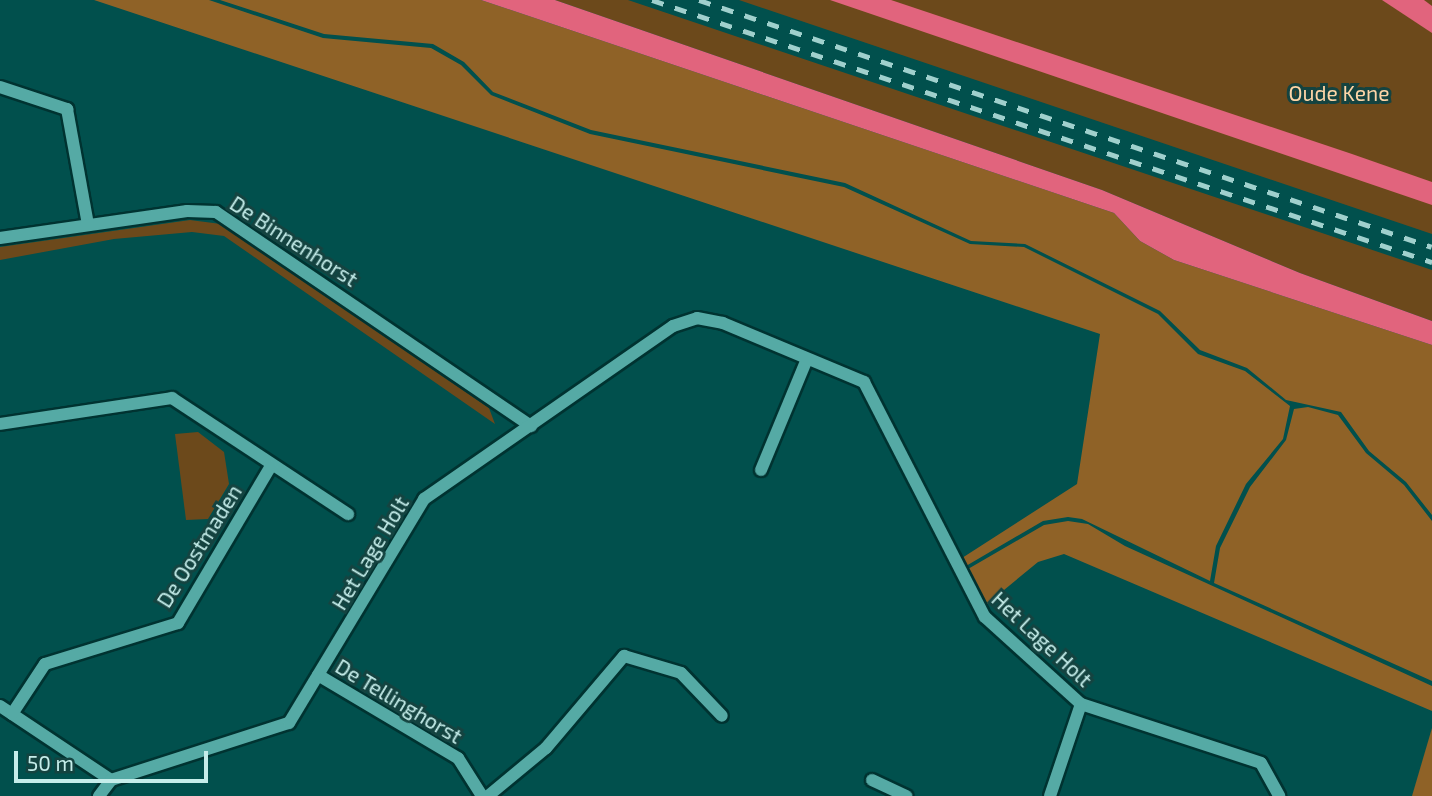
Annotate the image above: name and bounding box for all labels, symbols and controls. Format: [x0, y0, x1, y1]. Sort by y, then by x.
park label: Oude Kene [1289, 80, 1389, 106]
street label: De Binnenhorst [225, 190, 363, 292]
street label: De Oostmaden [151, 480, 247, 612]
street label: Het Lage Holt [326, 492, 414, 614]
street label: Het Lage Holt [987, 586, 1097, 692]
street label: De Tellinghorst [331, 653, 467, 749]
scale bar [18, 736, 212, 780]
text: 50 m [27, 750, 74, 775]

